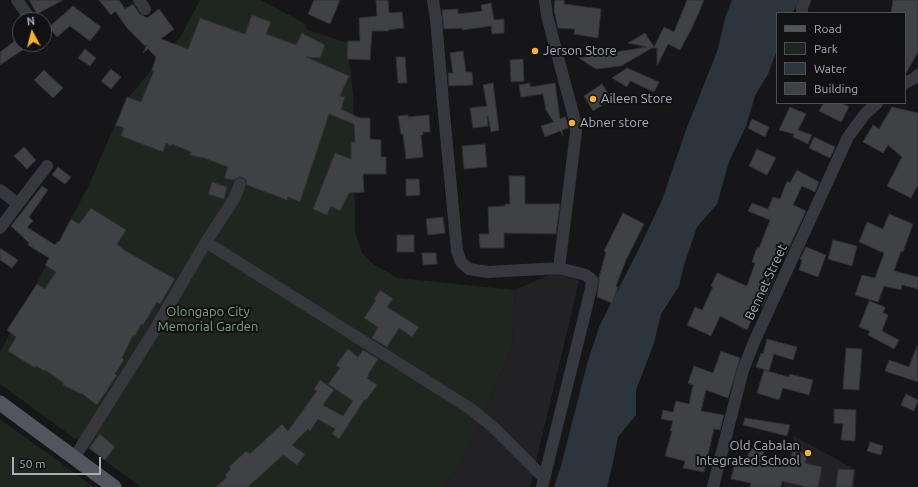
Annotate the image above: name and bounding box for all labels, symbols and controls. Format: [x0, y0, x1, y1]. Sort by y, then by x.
north arrow [12, 12, 52, 52]
legend [776, 12, 906, 104]
text: N [26, 15, 35, 28]
text: Road [814, 22, 842, 35]
text: Park [814, 42, 838, 55]
place label: Jerson Store [543, 43, 617, 59]
marker: Jerson Store [530, 46, 540, 56]
text: Water [814, 62, 847, 75]
text: Building [814, 82, 858, 95]
place label: Aileen Store [601, 91, 672, 107]
marker: Aileen Store [588, 94, 598, 104]
place label: Abner store [580, 115, 649, 131]
marker: Abner store [567, 118, 577, 128]
street label: Bennet Street [742, 242, 790, 322]
park label: Olongapo City Memorial Garden [158, 304, 258, 335]
place label: Old Cabalan Integrated School [696, 438, 800, 469]
marker: Old Cabalan Integrated School [803, 448, 813, 458]
scale bar [14, 449, 103, 475]
text: 50 m [19, 457, 46, 470]

